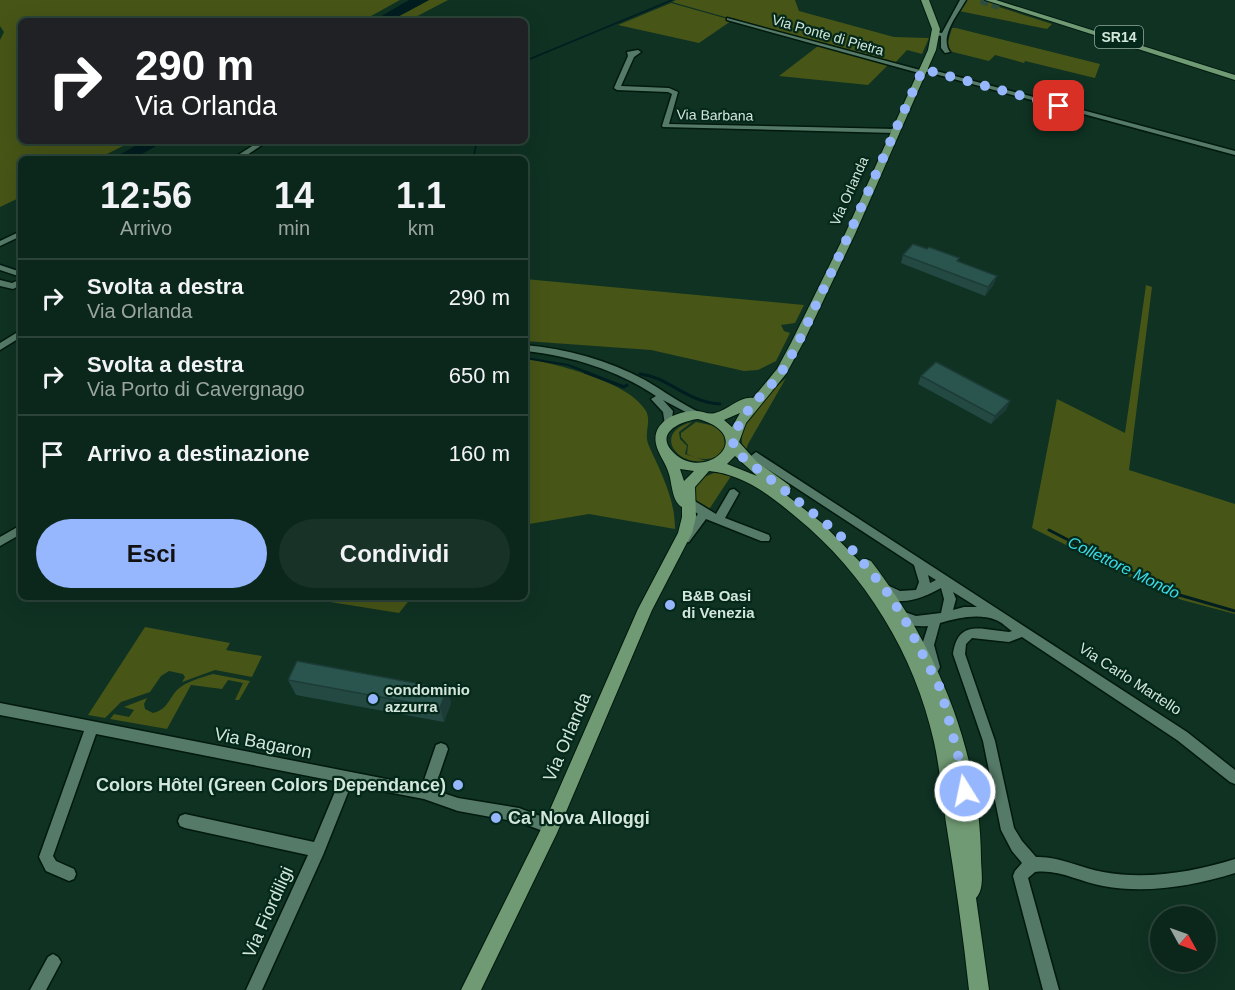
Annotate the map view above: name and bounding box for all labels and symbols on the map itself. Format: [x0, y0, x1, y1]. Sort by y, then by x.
street label: Via Ponte di Pietra [770, 11, 886, 59]
road number: SR14 [1095, 26, 1143, 48]
pin [1033, 80, 1084, 131]
street label: Via Barbana [676, 106, 754, 124]
street label: Via Orlanda [827, 154, 871, 228]
water label: Collettore Mondo [1065, 533, 1182, 602]
place label: B&B Oasi di Venezia [682, 587, 755, 621]
marker: B&B Oasi di Venezia [663, 598, 677, 612]
street label: Via Carlo Martello [1076, 639, 1185, 718]
place label: condominio azzurra [385, 681, 470, 715]
street label: Via Orlanda [539, 689, 595, 785]
marker: condominio azzurra [366, 692, 380, 706]
street label: Via Bagaron [213, 724, 313, 762]
position arrow [933, 759, 997, 823]
place label: Colors Hôtel (Green Colors Dependance) [96, 775, 446, 795]
marker: Colors Hôtel (Green Colors Dependance) [451, 778, 465, 792]
place label: Ca' Nova Alloggi [508, 808, 650, 828]
marker: Ca' Nova Alloggi [489, 811, 503, 825]
street label: Via Fiordiligi [239, 863, 297, 961]
north arrow [1150, 906, 1216, 972]

